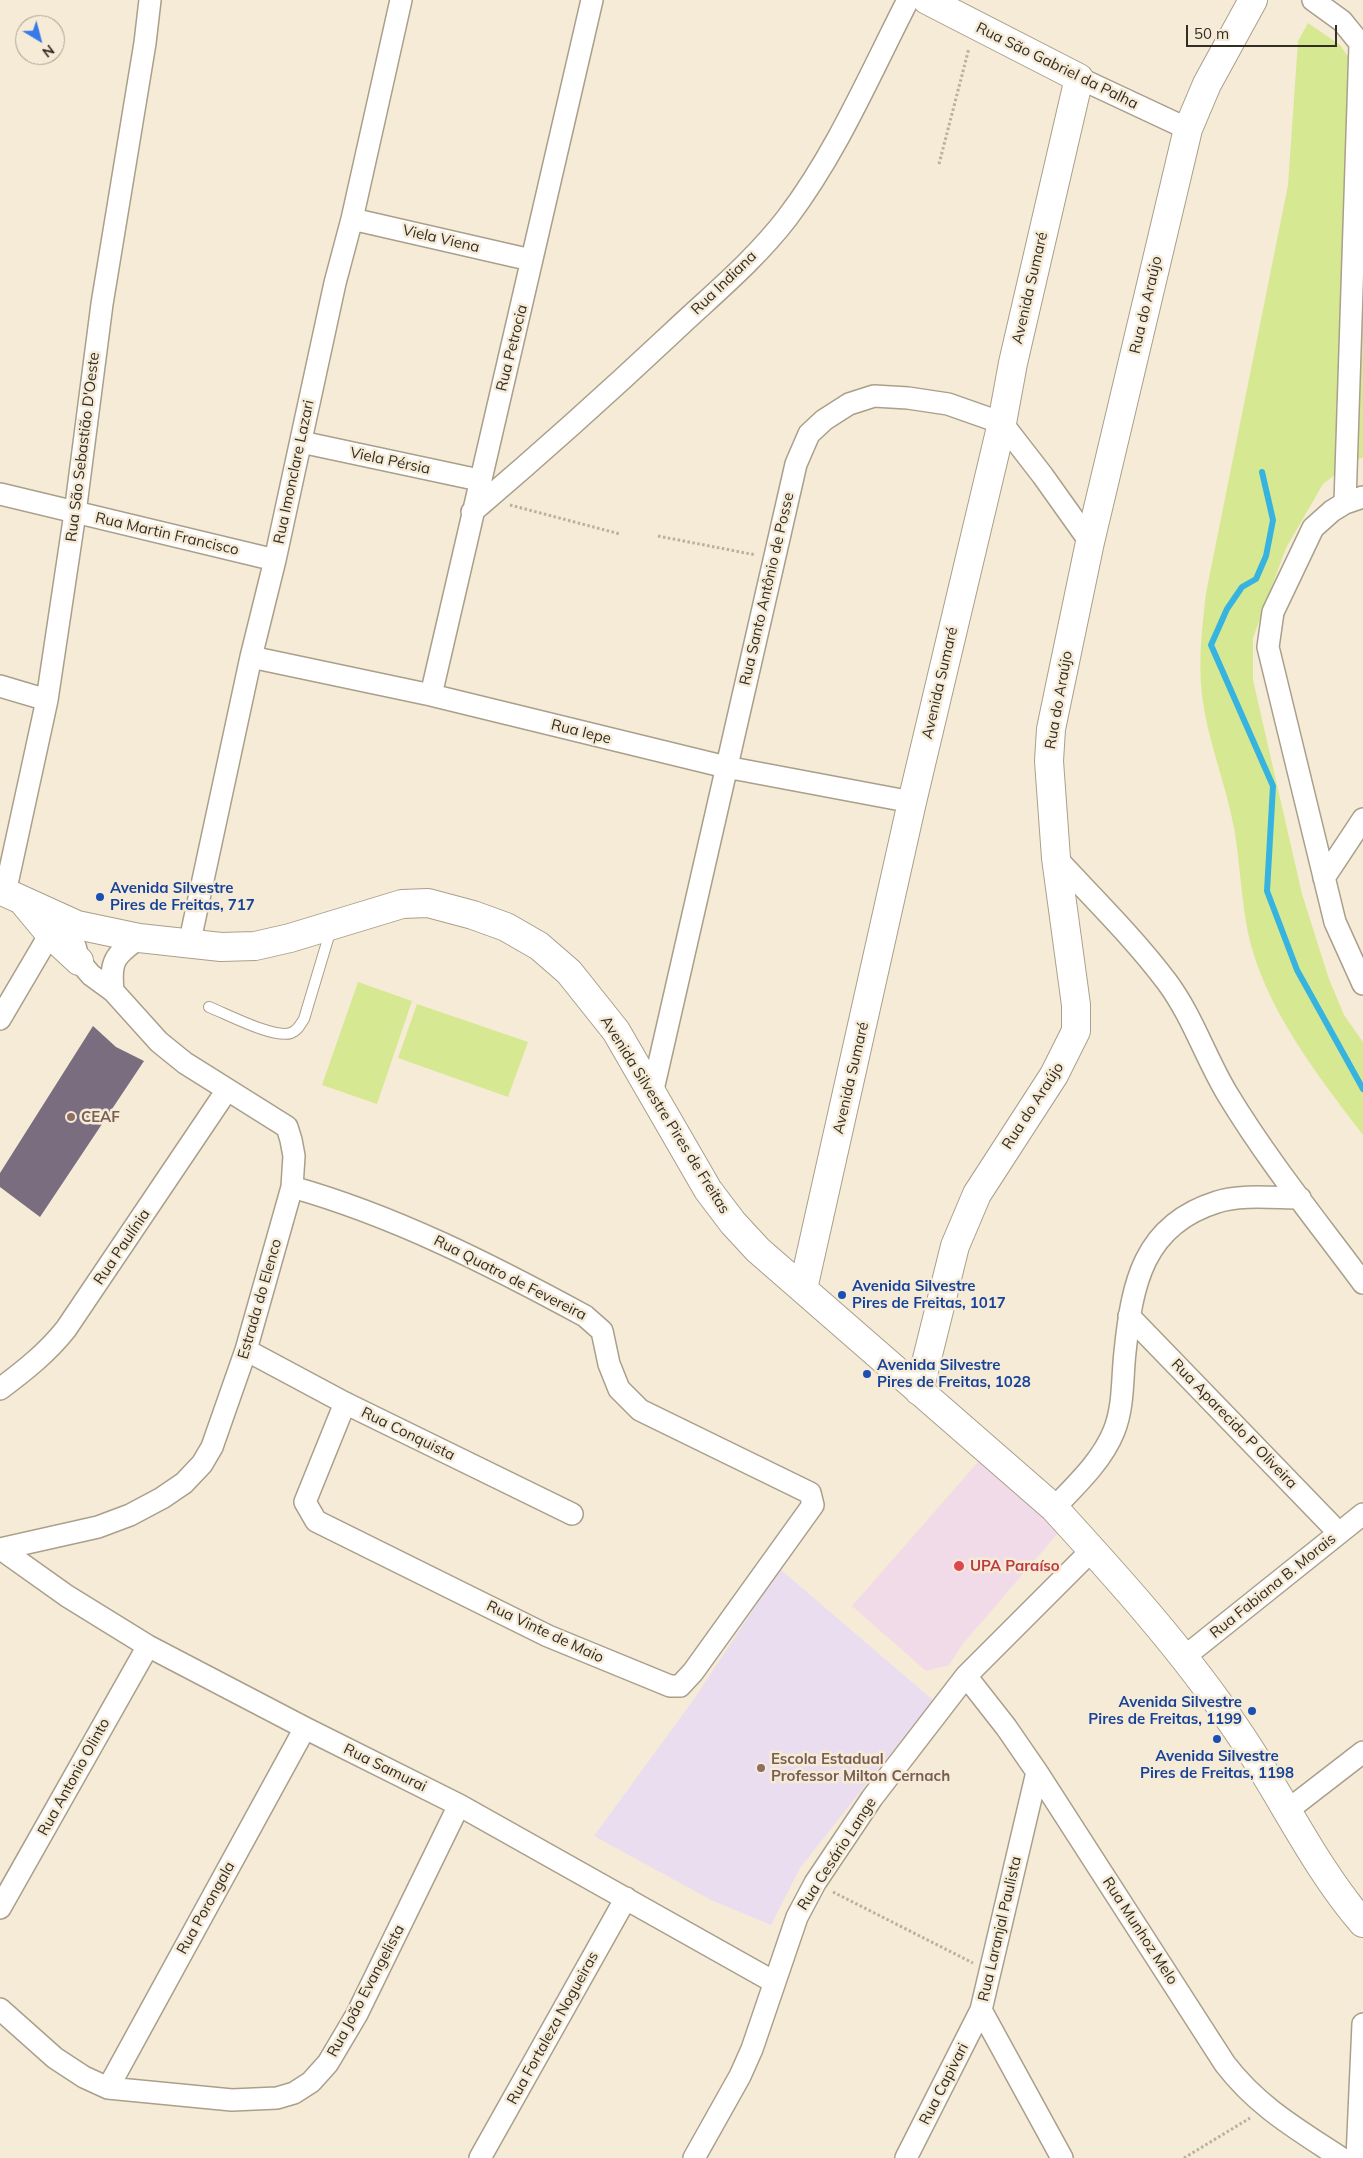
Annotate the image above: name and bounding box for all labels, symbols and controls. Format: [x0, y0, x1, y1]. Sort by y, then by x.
north arrow [15, 15, 65, 65]
scale bar [1188, 15, 1339, 47]
street label: Rua São Gabriel da Palha [973, 19, 1141, 113]
text: 50 m [1194, 24, 1229, 43]
text: N [39, 41, 58, 62]
street label: Viela Viena [401, 221, 481, 257]
street label: Avenida Sumaré [1008, 230, 1052, 346]
street label: Rua Indiana [688, 247, 760, 319]
street label: Rua do Araújo [1126, 254, 1166, 356]
street label: Rua Petrocia [493, 303, 531, 393]
street label: Rua São Sebastião D'Oeste [62, 351, 104, 543]
street label: Rua Imonclare Lazari [270, 398, 318, 546]
street label: Viela Pérsia [348, 444, 432, 478]
street label: Rua Santo Antônio de Posse [736, 491, 798, 687]
street label: Rua Martin Francisco [93, 509, 241, 559]
street label: Avenida Sumaré [918, 625, 962, 741]
street label: Rua do Araújo [1041, 649, 1077, 751]
street label: Rua Iepe [549, 716, 613, 748]
place label: Avenida Silvestre Pires de Freitas, 717 [110, 879, 255, 914]
marker: Avenida Silvestre Pires de Freitas, 717 [94, 891, 106, 903]
street label: Avenida Silvestre Pires de Freitas [596, 1013, 734, 1217]
street label: Avenida Sumaré [829, 1020, 873, 1136]
street label: Rua do Araújo [998, 1059, 1068, 1153]
place label: CEAF [81, 1108, 120, 1126]
marker: CEAF [65, 1111, 77, 1123]
street label: Rua Paulínia [90, 1206, 154, 1288]
street label: Rua Quatro de Fevereira [431, 1232, 589, 1324]
street label: Estrada do Elenco [234, 1237, 286, 1361]
place label: Avenida Silvestre Pires de Freitas, 1017 [852, 1277, 1006, 1312]
marker: Avenida Silvestre Pires de Freitas, 1017 [836, 1289, 848, 1301]
street label: Rua Aparecido P Oliveira [1167, 1355, 1301, 1493]
place label: Avenida Silvestre Pires de Freitas, 1028 [877, 1356, 1031, 1391]
marker: Avenida Silvestre Pires de Freitas, 1028 [861, 1368, 873, 1380]
street label: Rua Conquista [358, 1404, 458, 1464]
street label: Rua Fabiana B. Morais [1206, 1530, 1340, 1642]
place label: UPA Paraíso [970, 1557, 1060, 1575]
marker: UPA Paraíso [952, 1559, 966, 1573]
street label: Rua Vinte de Maio [484, 1597, 606, 1667]
place label: Avenida Silvestre Pires de Freitas, 1199 [1088, 1693, 1242, 1728]
marker: Avenida Silvestre Pires de Freitas, 1199 [1246, 1705, 1258, 1717]
street label: Rua Antonio Olinto [34, 1715, 114, 1839]
marker: Avenida Silvestre Pires de Freitas, 1198 [1211, 1733, 1223, 1745]
street label: Rua Samurai [341, 1740, 429, 1796]
place label: Avenida Silvestre Pires de Freitas, 1198 [1140, 1747, 1294, 1782]
place label: Escola Estadual Professor Milton Cernach [771, 1750, 950, 1785]
marker: Escola Estadual Professor Milton Cernach [755, 1762, 767, 1774]
street label: Rua Cesário Lange [794, 1794, 880, 1914]
street label: Rua Laranjal Paulista [975, 1855, 1025, 2003]
street label: Rua Porongala [173, 1858, 239, 1958]
street label: Rua Munhoz Melo [1099, 1874, 1181, 1988]
street label: Rua João Evangelista [324, 1922, 408, 2060]
street label: Rua Fortaleza Nogueiras [503, 1948, 603, 2108]
street label: Rua Capivari [916, 2040, 972, 2128]

